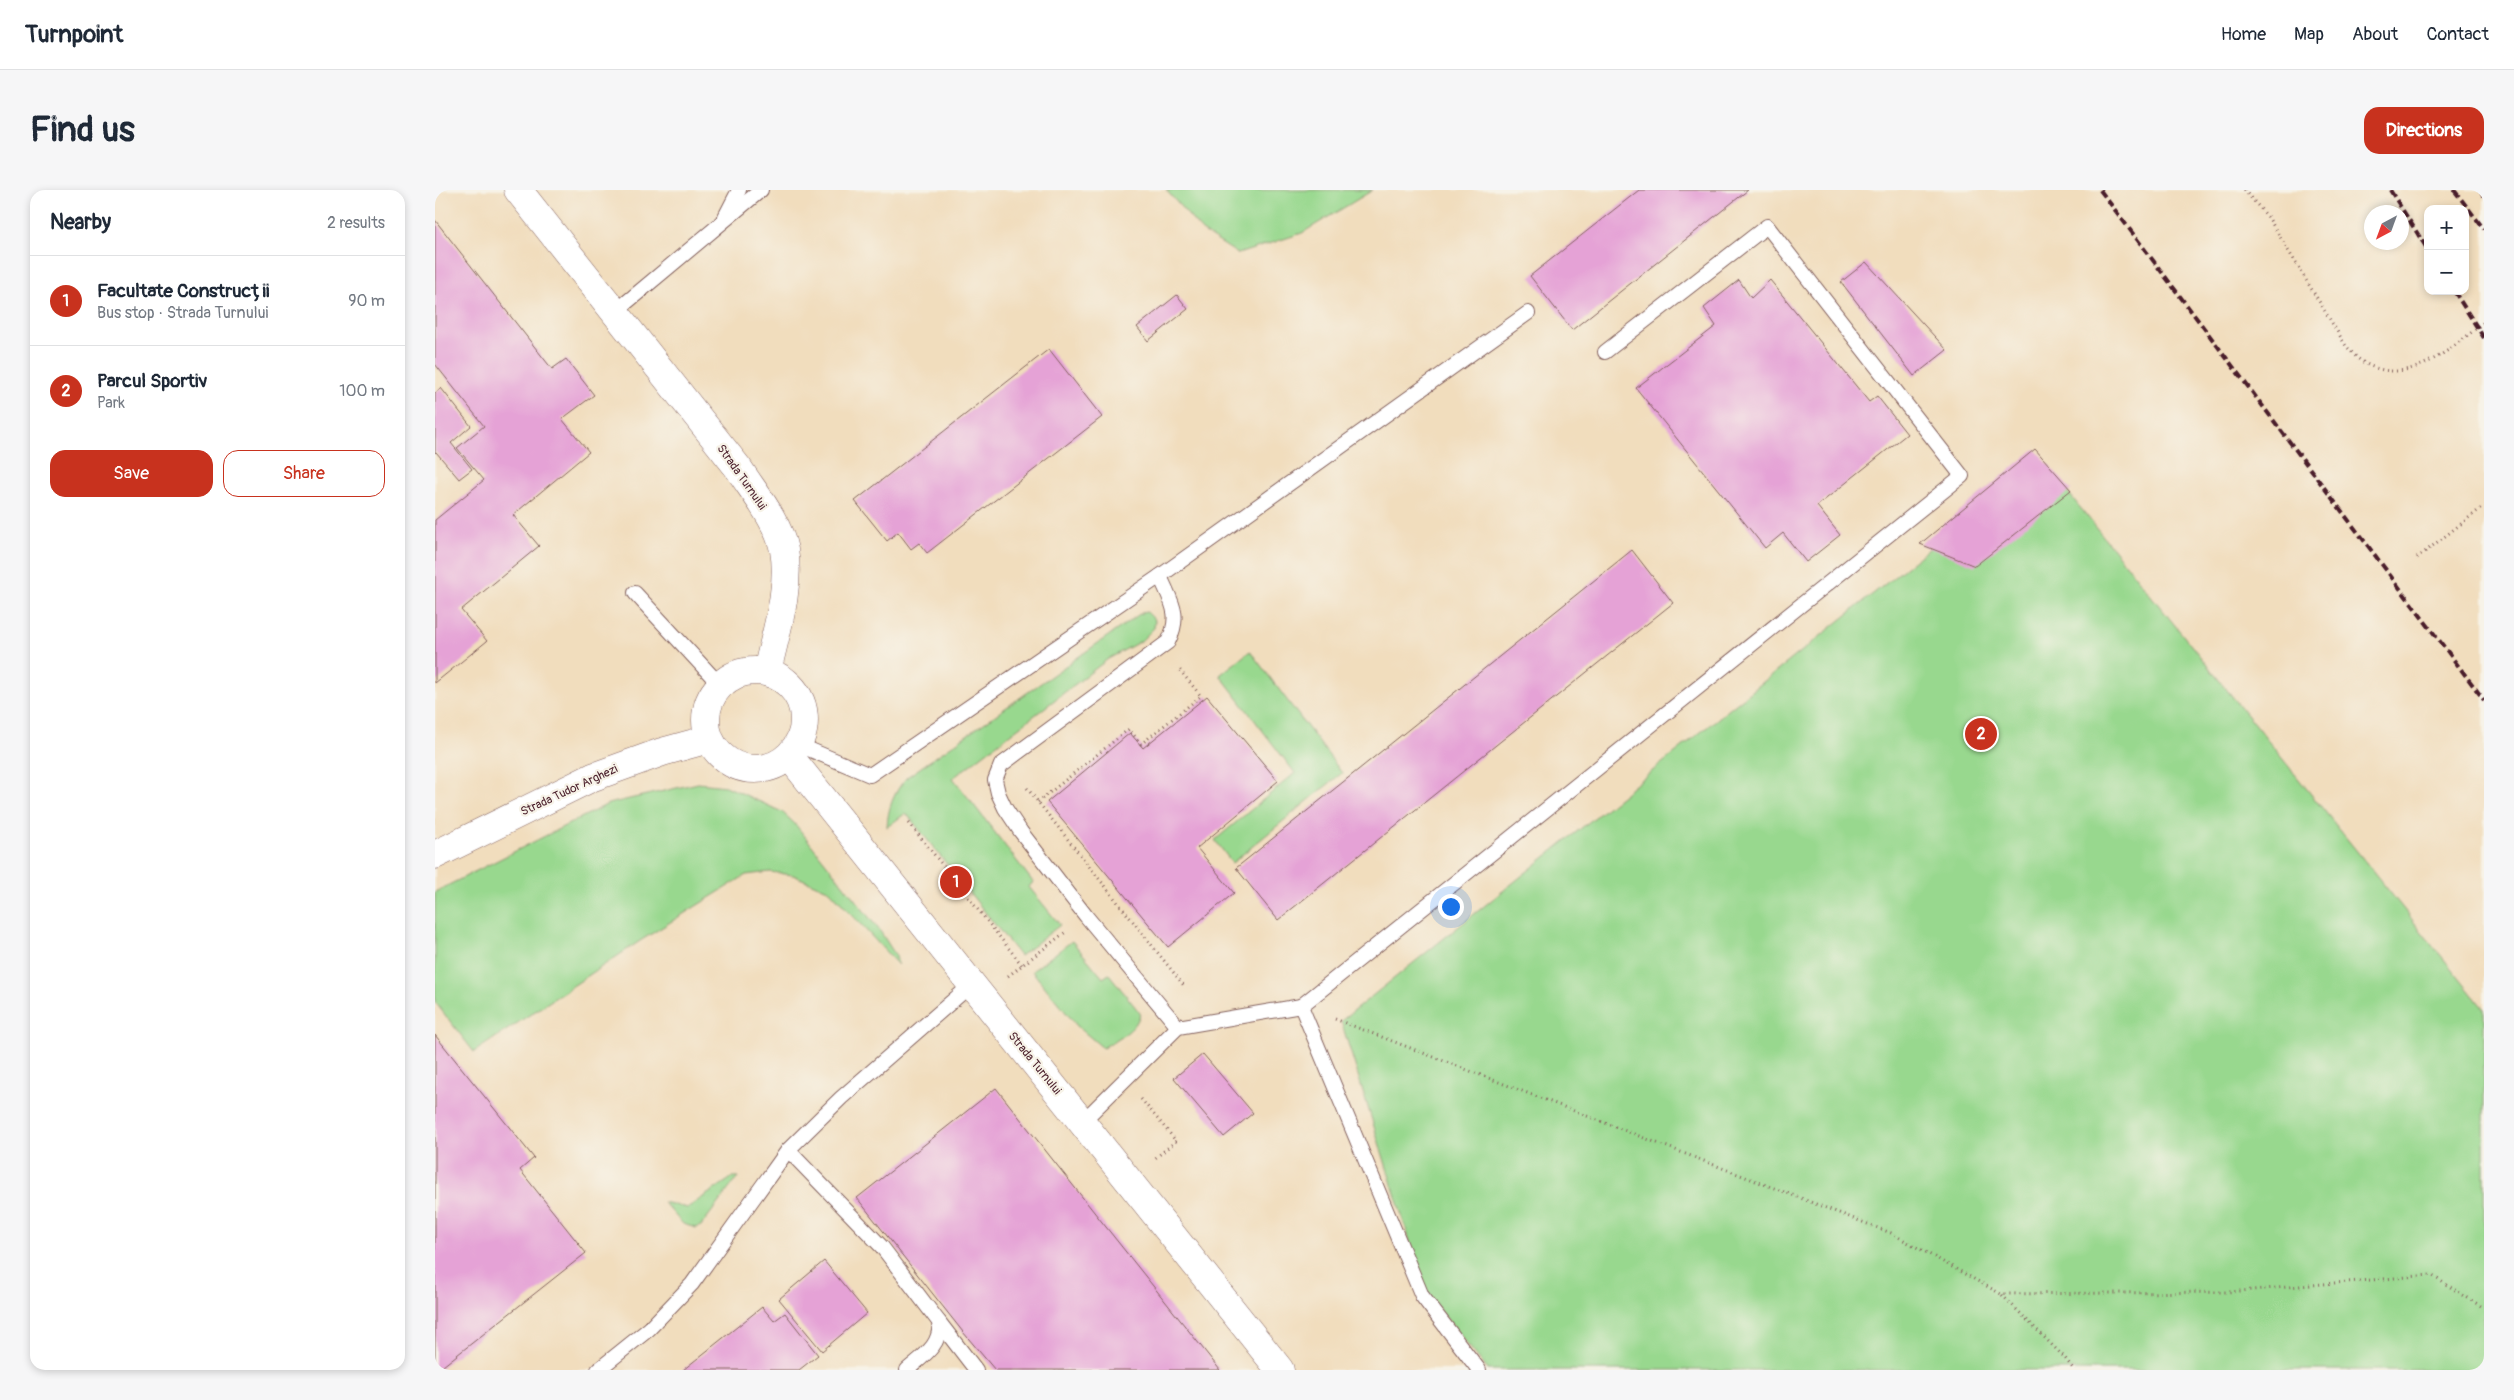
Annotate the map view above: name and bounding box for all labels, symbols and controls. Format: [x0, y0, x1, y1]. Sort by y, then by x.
text: Turnpoint [25, 20, 123, 49]
text: Home [2221, 23, 2266, 46]
text: Map [2294, 23, 2324, 46]
text: About [2352, 23, 2398, 46]
text: Contact [2426, 23, 2489, 46]
button: Directions [2364, 107, 2484, 154]
text: Find us [30, 108, 135, 152]
north arrow [2364, 205, 2409, 250]
map controls [2424, 205, 2469, 295]
button: + [2424, 205, 2469, 250]
text: Nearby [50, 209, 111, 236]
text: 2 results [327, 213, 385, 233]
button: − [2424, 250, 2469, 295]
text: Facultate Construcții [97, 279, 269, 303]
text: 1 [63, 291, 69, 311]
text: 90 m [348, 291, 385, 311]
text: Bus stop · Strada Turnului [97, 303, 268, 323]
text: Parcul Sportiv [97, 369, 207, 393]
text: 2 [62, 381, 70, 401]
text: 100 m [339, 381, 385, 401]
text: Park [97, 393, 125, 413]
street label: Strada Turnului [714, 442, 770, 513]
button: Save [50, 450, 213, 497]
button: Share [223, 450, 385, 497]
pin: 2 [1965, 715, 1997, 753]
street label: Strada Tudor Arghezi [518, 761, 620, 819]
pin: 1 [940, 863, 972, 901]
your location [1438, 894, 1464, 920]
street label: Strada Turnului [1005, 1029, 1064, 1098]

